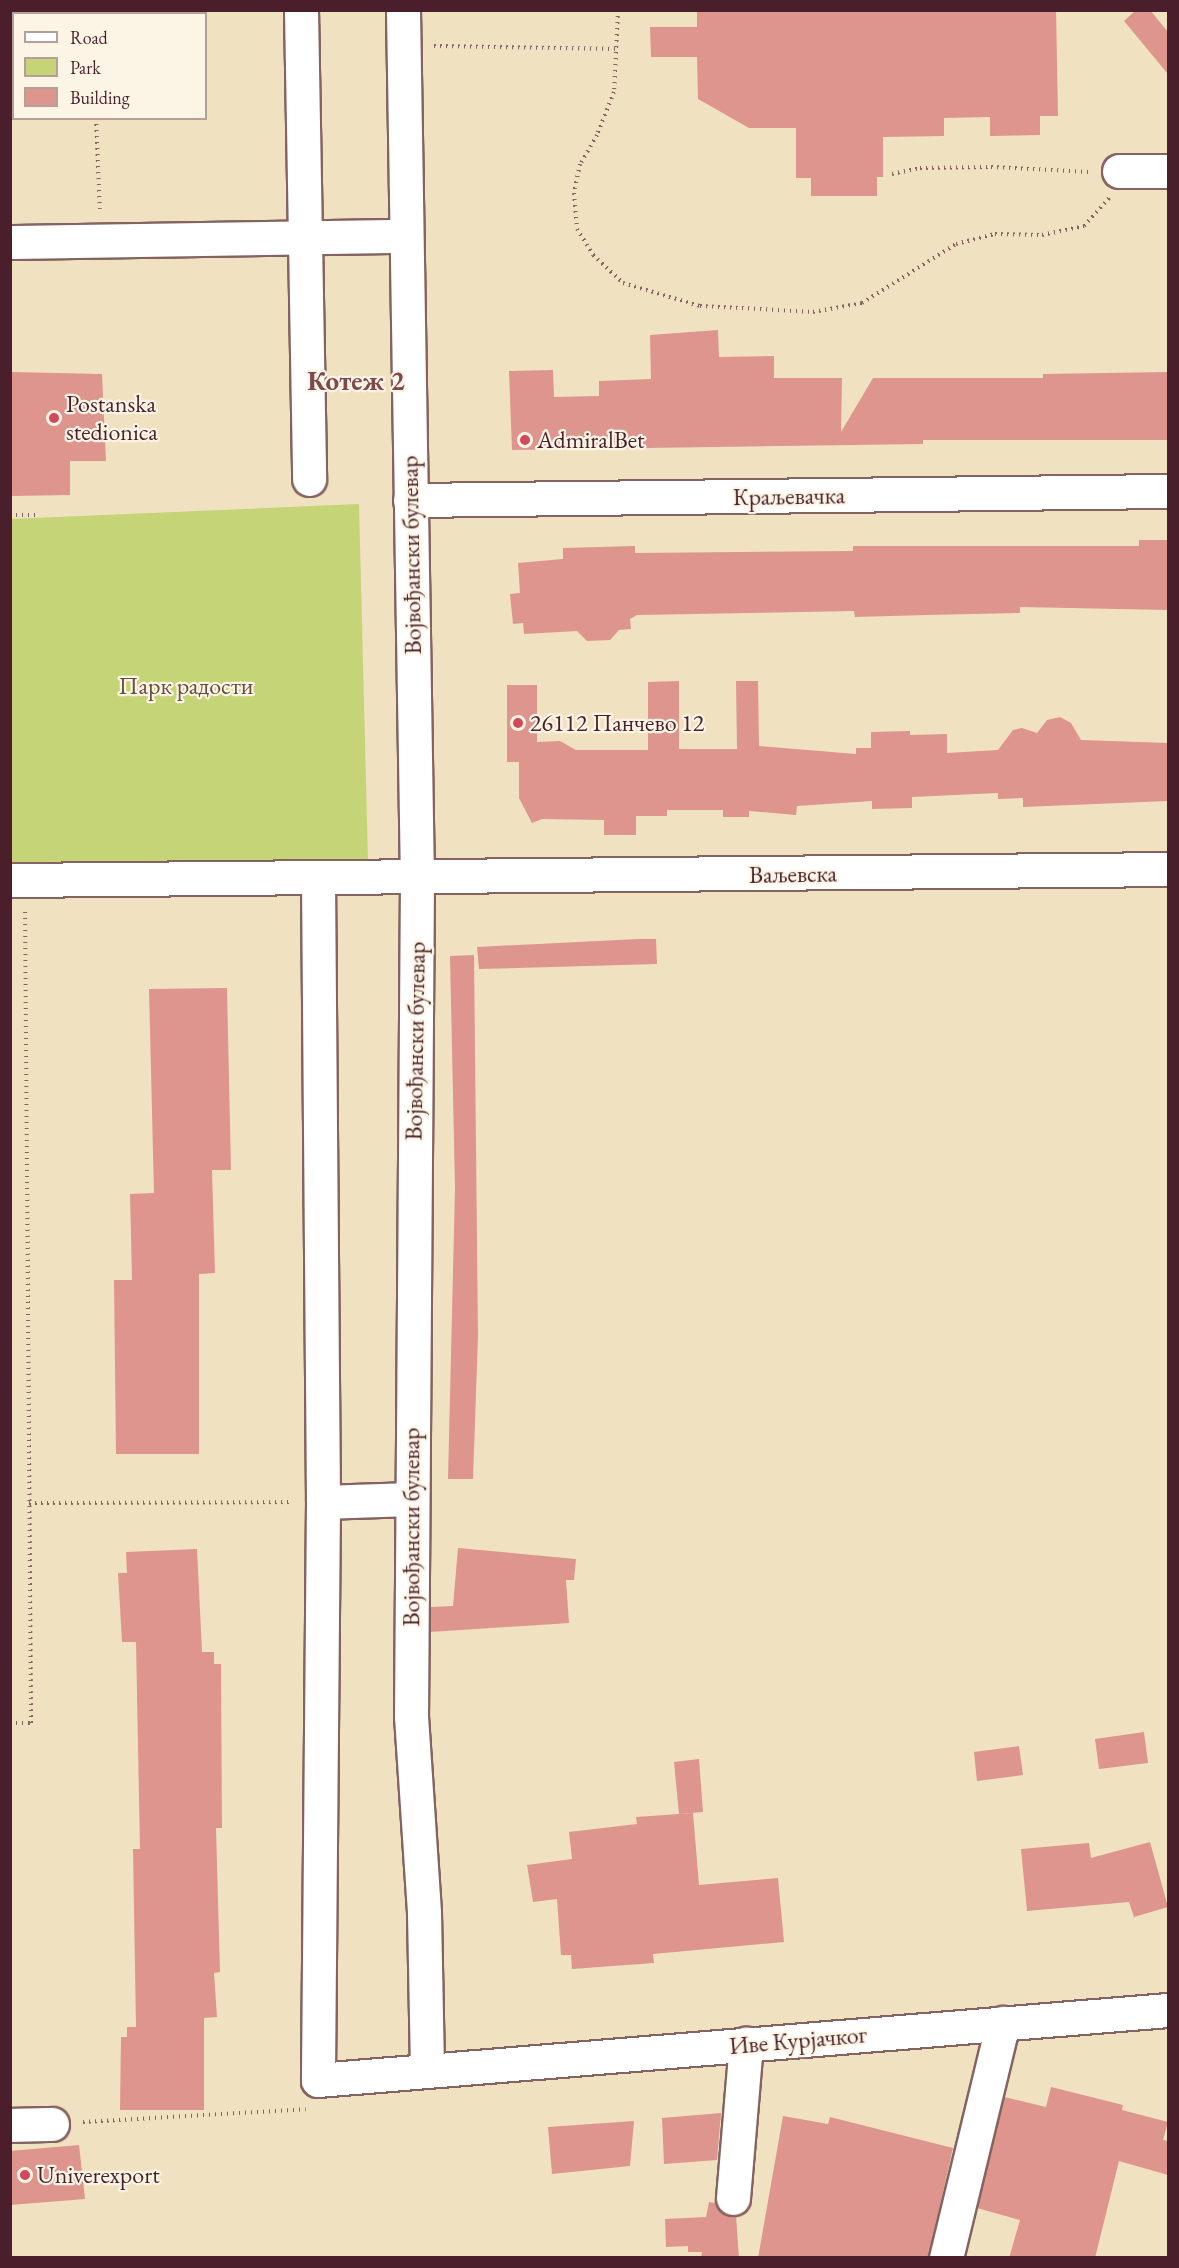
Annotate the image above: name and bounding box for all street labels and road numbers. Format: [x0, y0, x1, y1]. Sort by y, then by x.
street label: Војвођански булевар [395, 455, 427, 655]
street label: Краљевачка [733, 481, 845, 511]
street label: Ваљевска [749, 859, 837, 889]
street label: Војвођански булевар [399, 941, 431, 1141]
street label: Војвођански булевар [397, 1428, 425, 1626]
street label: Иве Курјачког [728, 2020, 868, 2060]

